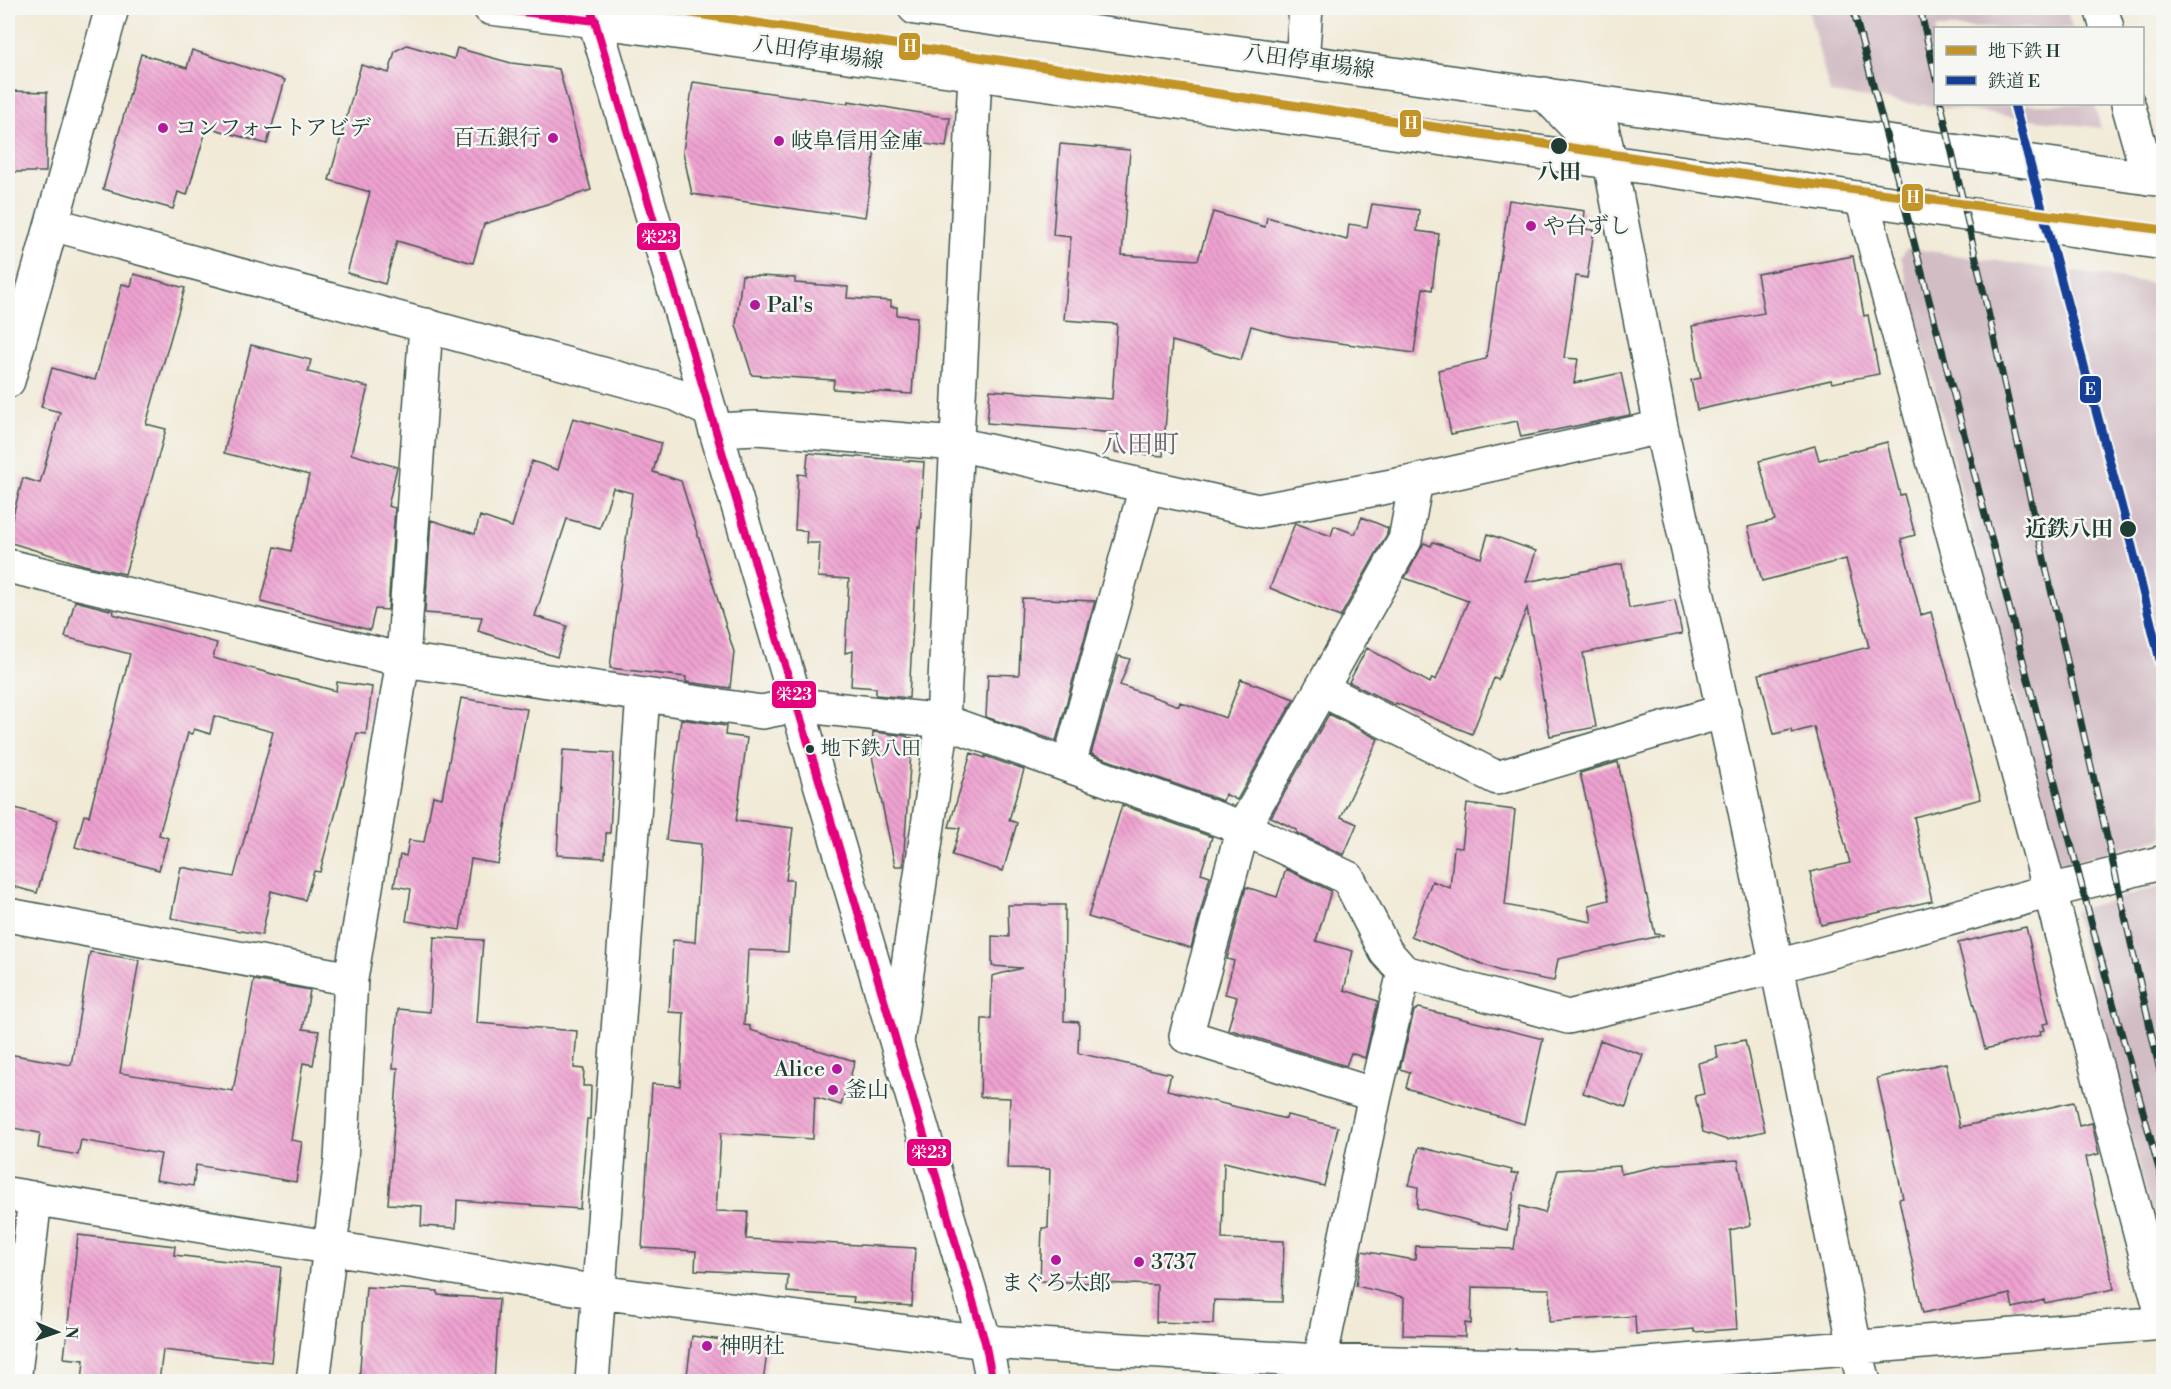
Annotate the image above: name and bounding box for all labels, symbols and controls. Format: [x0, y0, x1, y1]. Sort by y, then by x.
legend [1934, 27, 2144, 105]
street label: 八田停車場線 [751, 30, 885, 76]
line badge: H [898, 32, 921, 61]
text: H [903, 37, 917, 57]
street label: 八田停車場線 [1242, 39, 1376, 85]
text: 地下鉄 H [1988, 40, 2061, 63]
text: 鉄道 E [1988, 70, 2040, 93]
line badge: H [1399, 109, 1422, 138]
text: H [1404, 114, 1418, 134]
place label: コンフォートアビデ [175, 115, 371, 142]
marker: コンフォートアビデ [156, 121, 170, 135]
place label: 百五銀行 [453, 125, 541, 152]
place label: 岐阜信用金庫 [791, 128, 923, 155]
marker: 百五銀行 [546, 131, 560, 145]
marker: 岐阜信用金庫 [772, 134, 786, 148]
marker: 八田 [1549, 136, 1569, 156]
place label: 八田 [1537, 159, 1581, 186]
line badge: H [1901, 183, 1924, 212]
text: H [1906, 188, 1920, 208]
place label: や台ずし [1543, 213, 1631, 240]
marker: や台ずし [1524, 219, 1538, 233]
line badge: 栄23 [636, 222, 681, 251]
text: 栄23 [641, 228, 677, 248]
place label: Pal's [767, 292, 813, 319]
marker: Pal's [748, 298, 762, 312]
line badge: E [2079, 375, 2102, 404]
text: E [2084, 380, 2096, 400]
district label: 八田町 [1101, 429, 1179, 461]
place label: 近鉄八田 [2025, 516, 2113, 543]
marker: 近鉄八田 [2118, 519, 2138, 539]
line badge: 栄23 [771, 680, 817, 709]
text: 栄23 [776, 685, 812, 705]
place label: 地下鉄八田 [821, 737, 921, 762]
marker: 地下鉄八田 [804, 743, 816, 755]
place label: Alice [773, 1056, 825, 1083]
marker: Alice [830, 1062, 844, 1076]
place label: 釜山 [845, 1077, 889, 1104]
marker: 釜山 [826, 1083, 840, 1097]
line badge: 栄23 [906, 1138, 952, 1167]
text: 栄23 [911, 1143, 947, 1163]
place label: 3737 [1151, 1249, 1196, 1276]
marker: まぐろ太郎 [1049, 1253, 1063, 1267]
marker: 3737 [1132, 1255, 1146, 1269]
place label: まぐろ太郎 [1001, 1270, 1111, 1297]
north arrow [27, 1302, 87, 1362]
text: N [61, 1326, 81, 1340]
place label: 神明社 [719, 1333, 785, 1360]
marker: 神明社 [700, 1339, 714, 1353]

